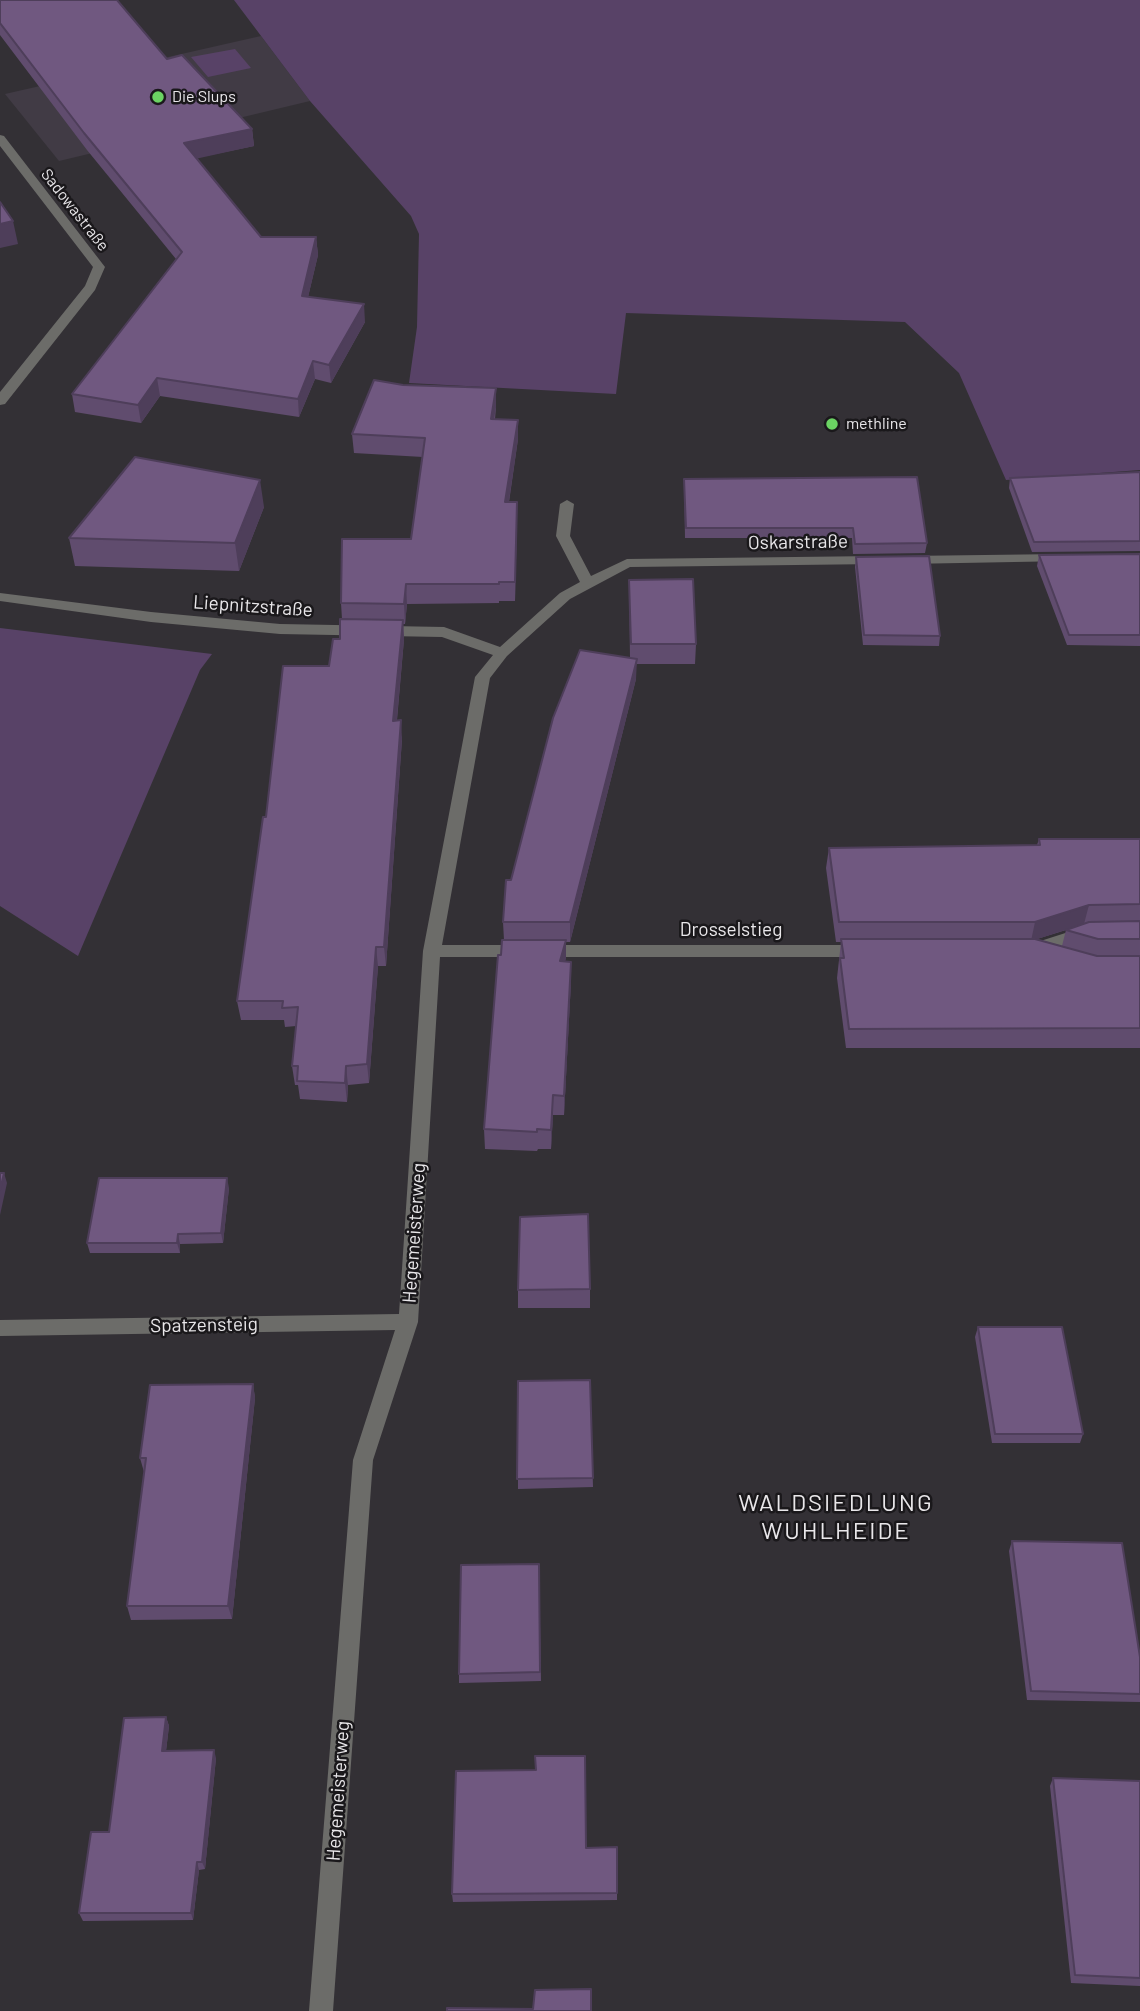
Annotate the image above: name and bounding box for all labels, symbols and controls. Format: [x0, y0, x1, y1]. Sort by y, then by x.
place label: Die Slups [172, 87, 236, 107]
marker: Die Slups [150, 89, 166, 105]
street label: Sadowastraße [37, 165, 113, 255]
place label: methline [846, 414, 907, 434]
marker: methline [824, 416, 840, 432]
street label: Oskarstraße [748, 530, 848, 554]
street label: Liepnitzstraße [192, 590, 314, 622]
street label: Drosselstieg [680, 919, 782, 941]
street label: Hegemeisterweg [398, 1162, 430, 1304]
street label: Spatzensteig [150, 1313, 258, 1337]
district label: WALDSIEDLUNG WUHLHEIDE [740, 1489, 932, 1545]
street label: Hegemeisterweg [322, 1720, 354, 1862]

